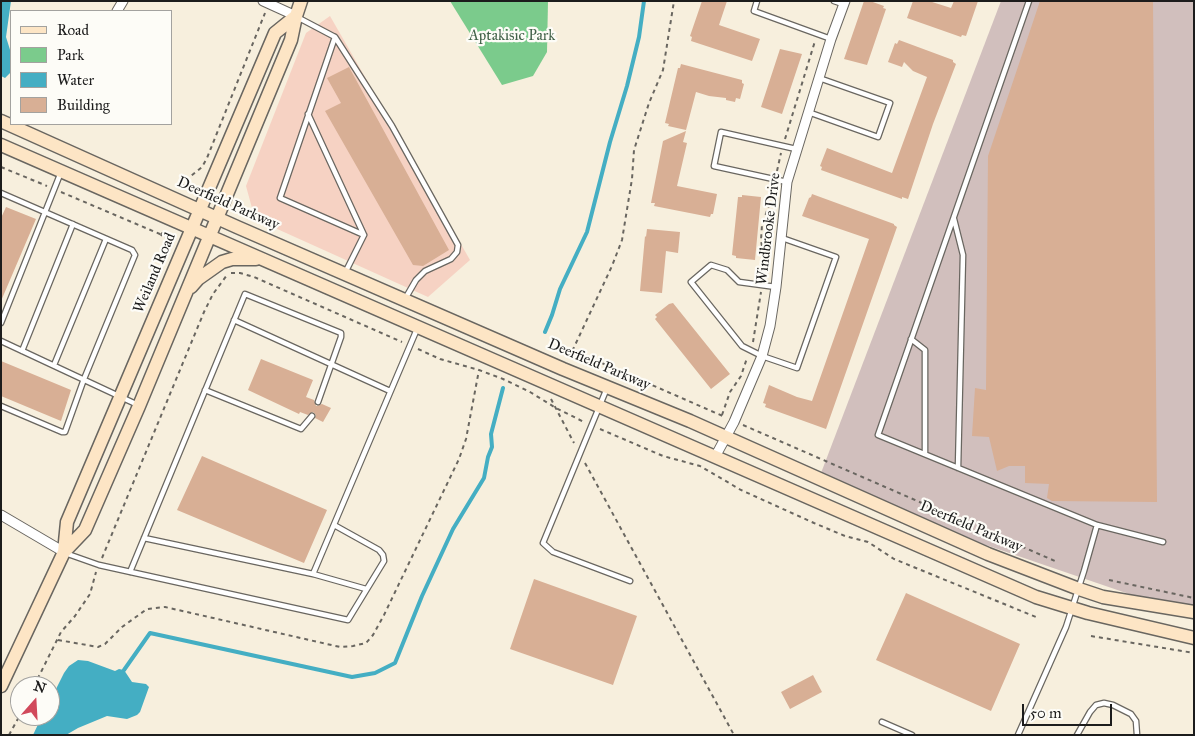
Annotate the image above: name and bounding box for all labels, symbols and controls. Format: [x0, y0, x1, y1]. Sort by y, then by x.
legend [10, 10, 172, 125]
text: Road [57, 21, 89, 39]
park label: Aptakisic Park [469, 27, 555, 45]
text: Park [57, 46, 84, 64]
text: Water [57, 71, 94, 89]
text: Building [57, 96, 110, 114]
street label: Windbrooke Drive [753, 172, 785, 286]
street label: Deerfield Parkway [174, 173, 282, 235]
street label: Weiland Road [130, 230, 180, 316]
street label: Deerfield Parkway [545, 335, 653, 395]
street label: Deerfield Parkway [917, 497, 1025, 557]
north arrow [10, 676, 60, 726]
text: N [31, 677, 48, 697]
scale bar [1025, 694, 1115, 726]
text: 50 m [1030, 704, 1062, 722]

